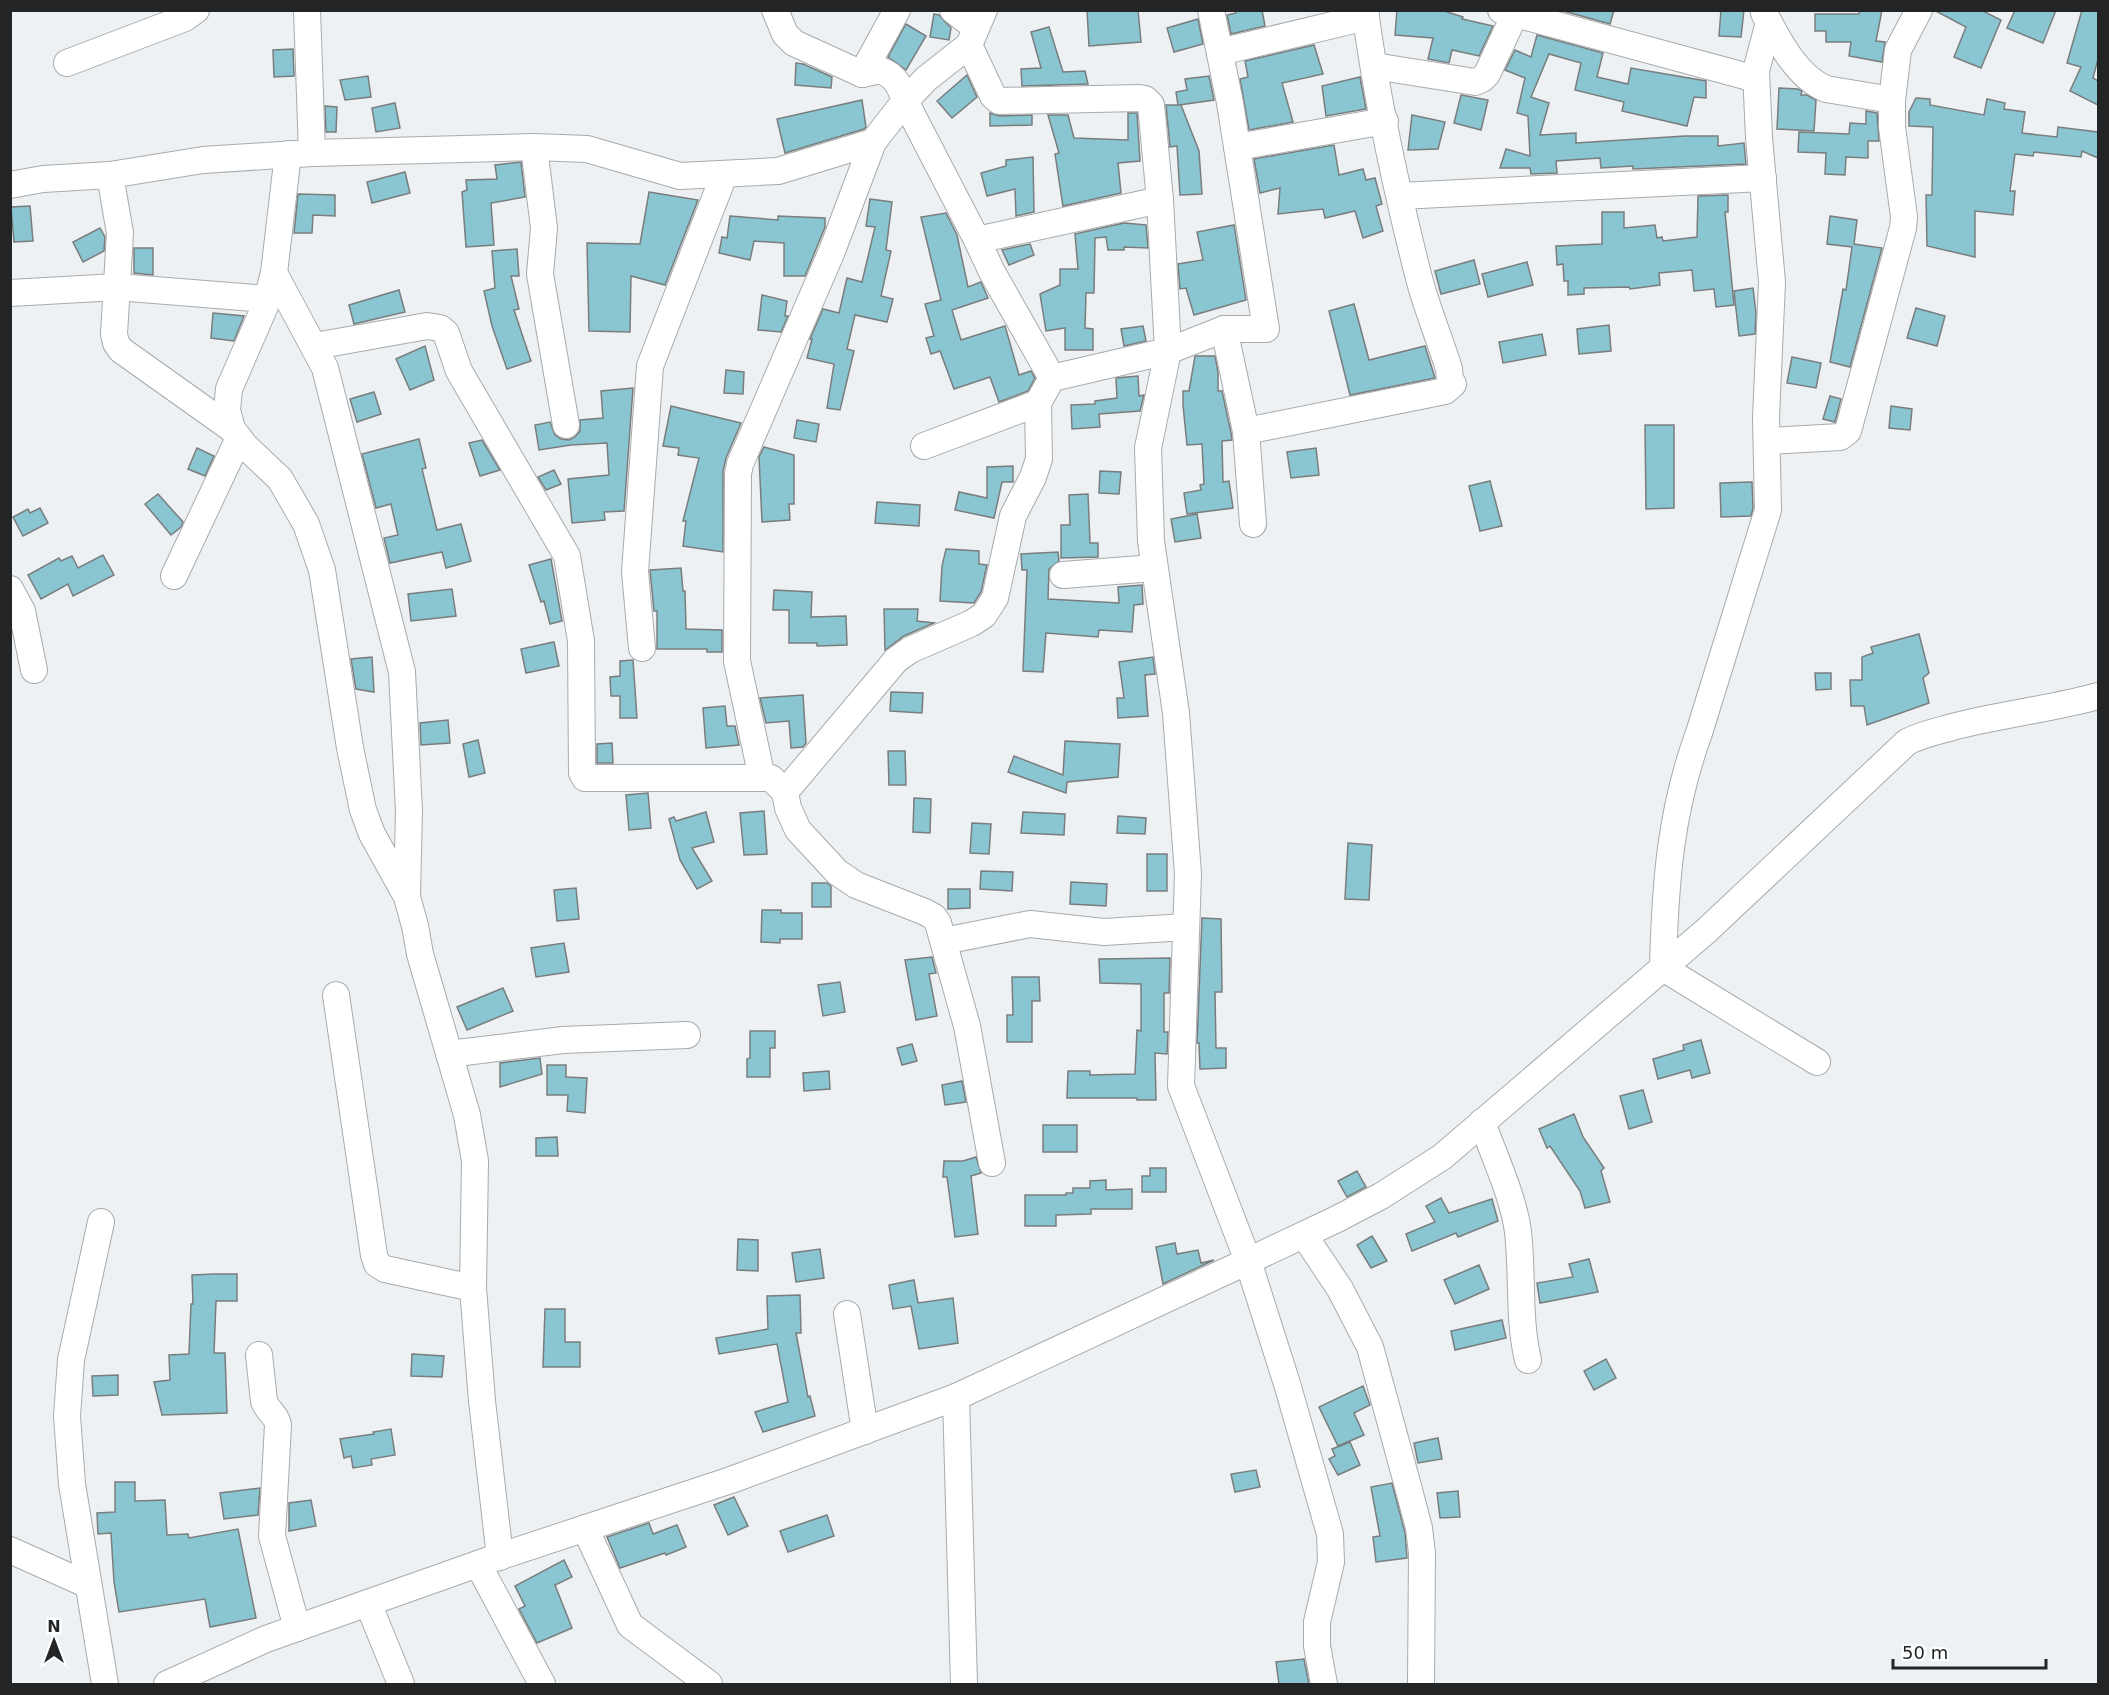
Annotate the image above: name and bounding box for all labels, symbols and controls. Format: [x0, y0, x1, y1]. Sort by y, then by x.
north arrow [24, 1611, 84, 1671]
text: N [47, 1617, 61, 1636]
scale bar [1893, 1632, 2046, 1670]
text: 50 m [1902, 1642, 1948, 1663]

